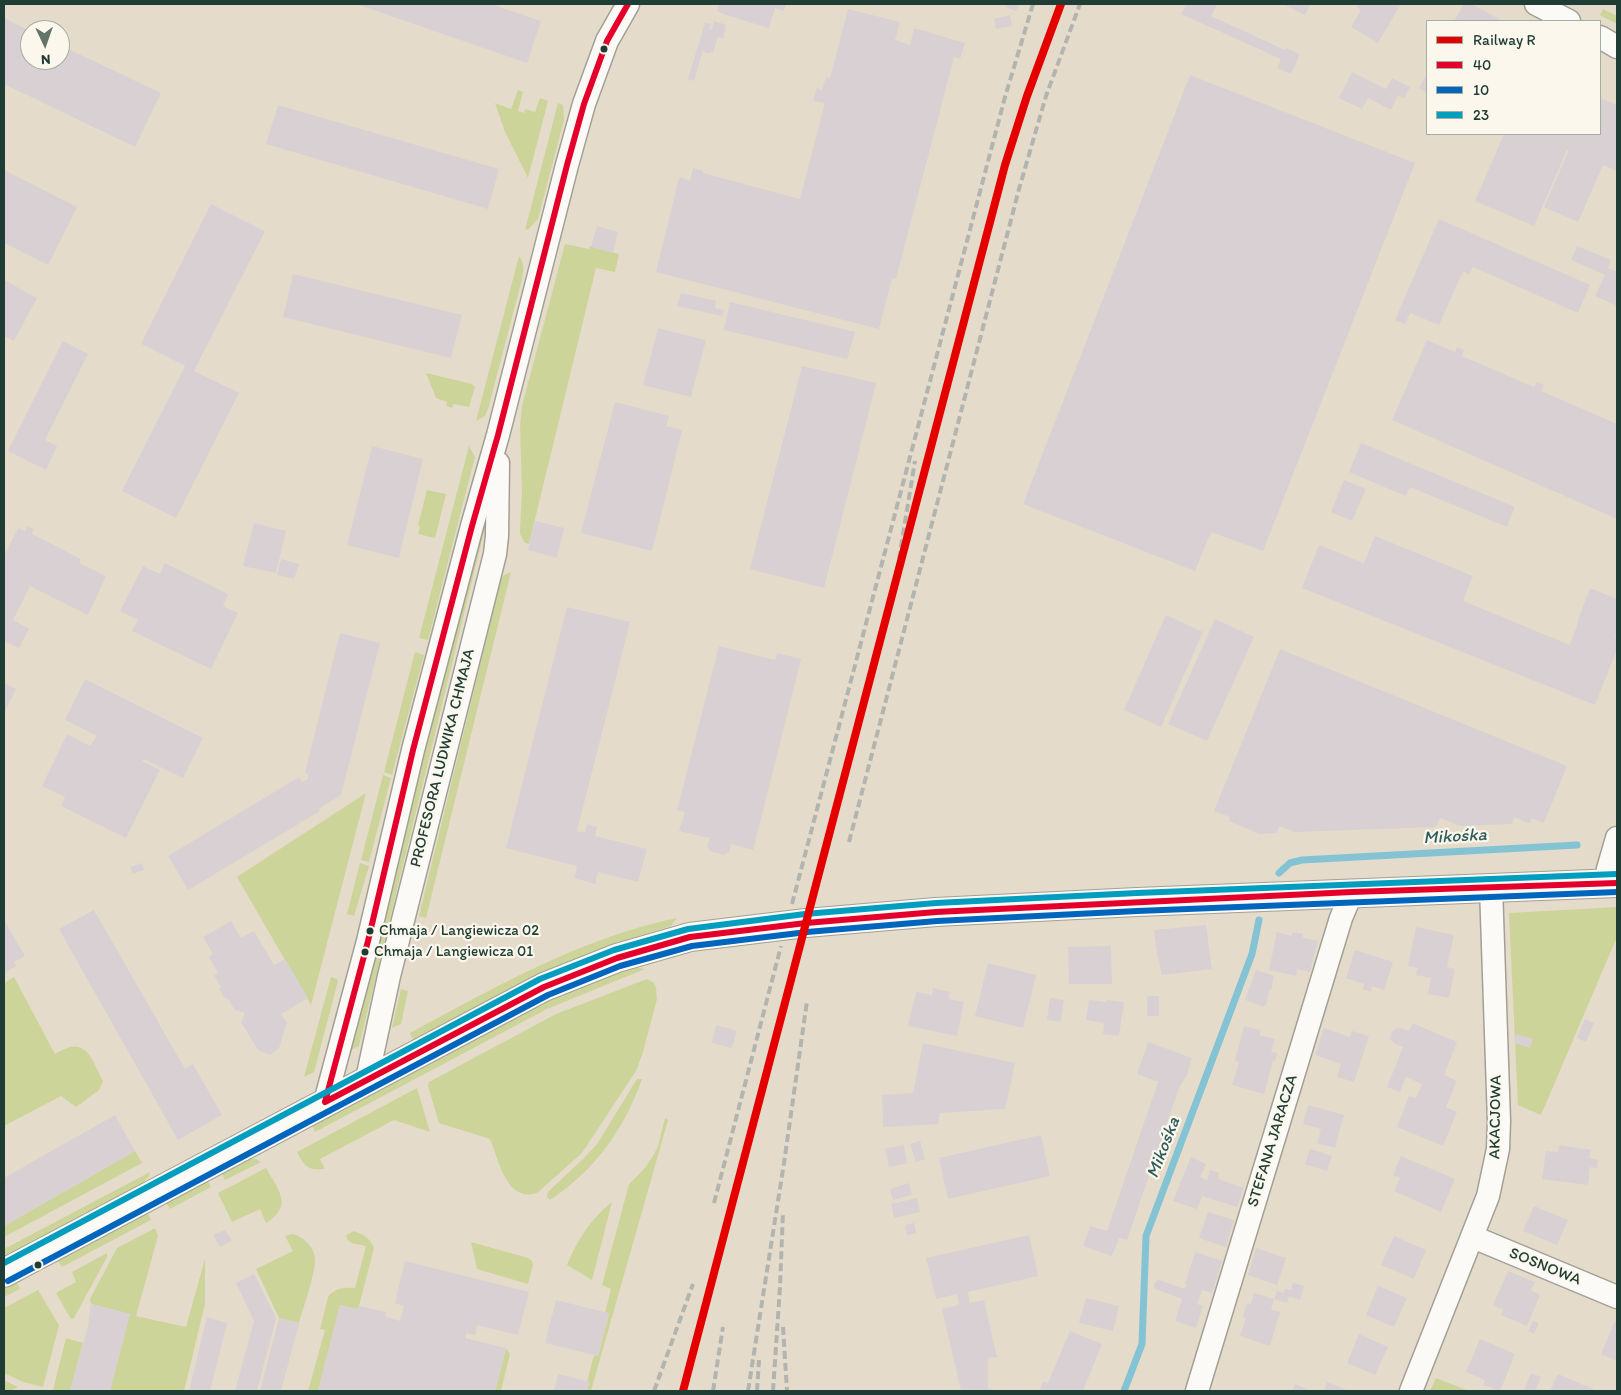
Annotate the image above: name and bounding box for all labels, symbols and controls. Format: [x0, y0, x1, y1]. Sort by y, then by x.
north arrow [20, 20, 70, 70]
legend [1426, 20, 1601, 135]
text: Railway R [1473, 31, 1536, 49]
unlabelled marker [599, 44, 609, 54]
text: N [41, 51, 51, 68]
text: 40 [1473, 56, 1491, 74]
text: 10 [1473, 81, 1489, 99]
text: 23 [1473, 106, 1489, 124]
street label: PROFESORA LUDWIKA CHMAJA [407, 647, 479, 869]
water label: Mikośka [1423, 825, 1487, 849]
place label: Chmaja / Langiewicza 02 [379, 922, 539, 940]
marker: Chmaja / Langiewicza 02 [365, 926, 375, 936]
place label: Chmaja / Langiewicza 01 [374, 943, 533, 961]
marker: Chmaja / Langiewicza 01 [360, 947, 370, 957]
street label: STEFANA JARACZA [1244, 1072, 1302, 1210]
street label: AKACJOWA [1486, 1075, 1506, 1159]
water label: Mikośka [1142, 1114, 1186, 1182]
street label: SOSNOWA [1506, 1244, 1584, 1290]
unlabelled marker [33, 1260, 43, 1270]

